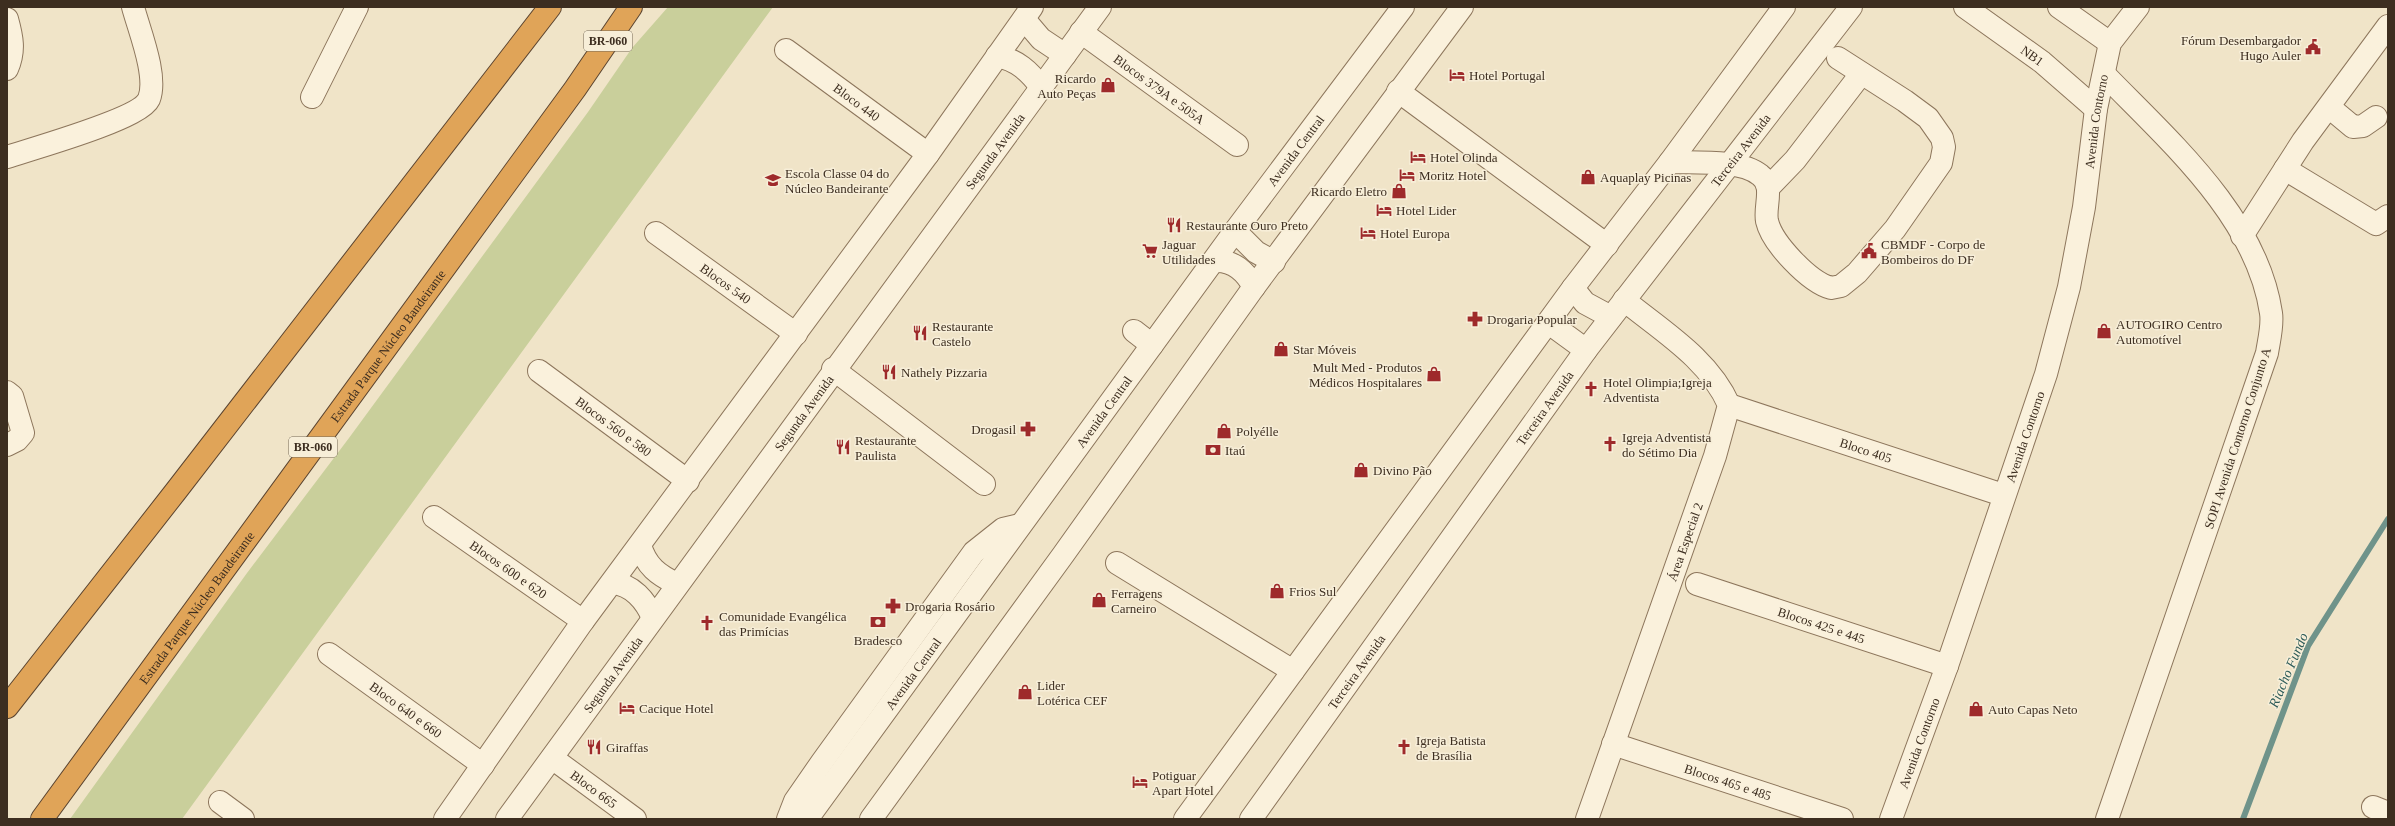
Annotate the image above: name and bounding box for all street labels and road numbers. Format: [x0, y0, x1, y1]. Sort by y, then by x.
road number: BR-060 [584, 31, 632, 51]
street label: NB1 [2018, 42, 2047, 69]
street label: Blocos 379A e 505A [1111, 51, 1208, 128]
street label: Avenida Contorno [2082, 73, 2111, 170]
street label: Bloco 440 [831, 80, 883, 124]
street label: Segunda Avenida [962, 110, 1028, 192]
street label: Terceira Avenida [1708, 111, 1774, 190]
street label: Avenida Central [1264, 112, 1327, 189]
street label: Blocos 540 [697, 260, 754, 307]
street label: Estrada Parque Núcleo Bandeirante [327, 267, 449, 425]
street label: SOPI Avenida Contorno Conjunto A [2201, 345, 2274, 531]
street label: Terceira Avenida [1513, 368, 1577, 449]
street label: Segunda Avenida [771, 372, 837, 454]
street label: Avenida Central [1073, 373, 1135, 450]
street label: Avenida Contorno [2003, 389, 2048, 485]
street label: Blocos 560 e 580 [573, 394, 654, 460]
street label: Bloco 405 [1838, 435, 1894, 466]
road number: BR-060 [289, 437, 337, 457]
street label: Área Especial 2 [1664, 501, 1706, 583]
street label: Estrada Parque Núcleo Bandeirante [136, 528, 258, 687]
street label: Blocos 600 e 620 [467, 537, 550, 602]
street label: Blocos 425 e 445 [1776, 604, 1867, 647]
street label: Terceira Avenida [1325, 632, 1388, 712]
street label: Segunda Avenida [580, 634, 646, 716]
street label: Avenida Central [882, 635, 945, 712]
street label: Bloco 640 e 660 [367, 679, 445, 741]
street label: Avenida Contorno [1896, 696, 1943, 791]
street label: Blocos 465 e 485 [1682, 761, 1773, 803]
street label: Bloco 665 [567, 767, 620, 811]

